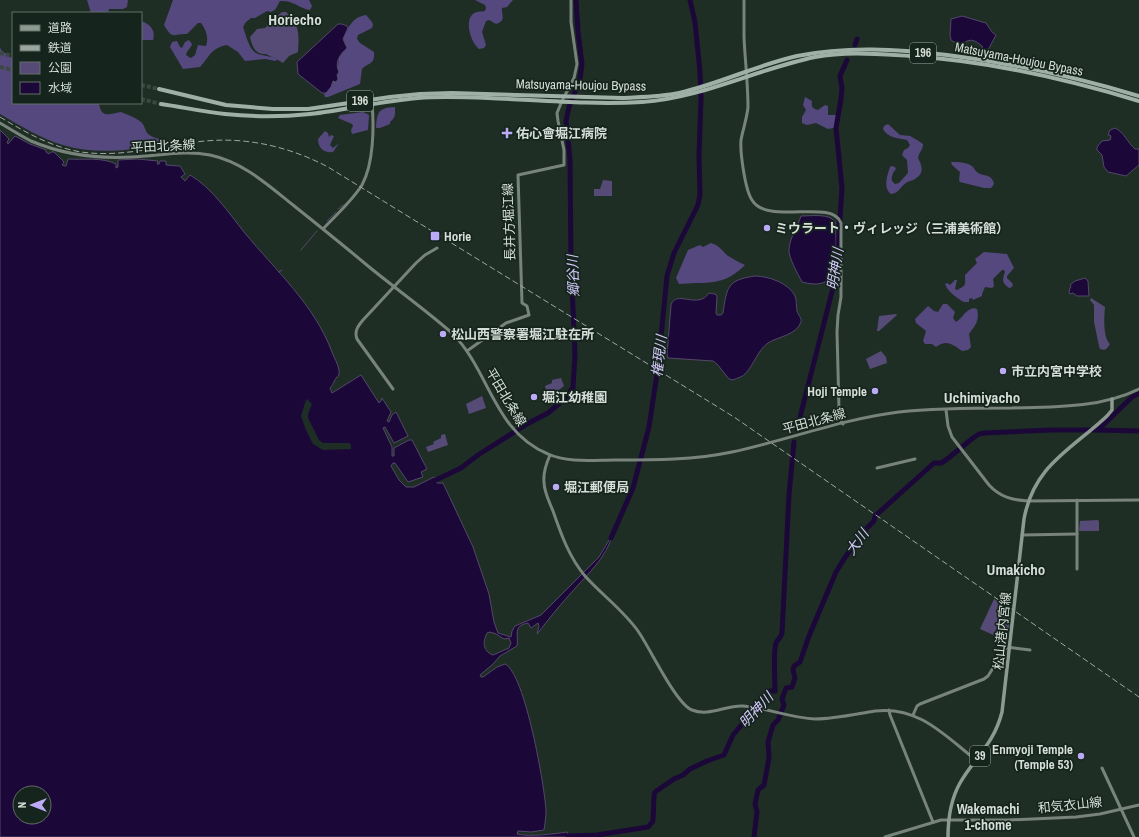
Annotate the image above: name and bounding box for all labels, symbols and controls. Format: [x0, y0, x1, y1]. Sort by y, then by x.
district label: Horiecho [268, 9, 322, 30]
legend [12, 12, 142, 104]
text: 道路 [48, 20, 72, 36]
street label: Matsuyama-Houjou Bypass [953, 38, 1085, 80]
text: 鉄道 [48, 40, 72, 56]
road number: 196 [910, 43, 936, 63]
text: 公園 [48, 60, 72, 76]
street label: Matsuyama-Houjou Bypass [516, 75, 646, 95]
text: 水域 [48, 80, 72, 96]
road number: 196 [347, 91, 373, 111]
place label: 佑心會堀江病院 [516, 125, 607, 142]
marker: 佑心會堀江病院 [501, 127, 513, 139]
street label: 平田北条線 [130, 136, 196, 156]
street label: 長井方堀江線 [499, 183, 519, 261]
place label: ミウラート・ヴィレッジ（三浦美術館） [775, 220, 1009, 237]
marker: ミウラート・ヴィレッジ（三浦美術館） [762, 223, 772, 233]
place label: Horie [444, 228, 471, 245]
marker: Horie [429, 230, 441, 242]
water label: 明神川 [823, 245, 847, 291]
water label: 郷谷川 [563, 253, 583, 297]
place label: 松山西警察署堀江駐在所 [451, 326, 594, 343]
marker: 松山西警察署堀江駐在所 [438, 329, 448, 339]
water label: 権現川 [648, 332, 671, 378]
place label: 市立内宮中学校 [1011, 363, 1102, 380]
street label: 平田北条線 [482, 365, 530, 429]
marker: 市立内宮中学校 [998, 366, 1008, 376]
place label: Hoji Temple [807, 383, 867, 400]
marker: Hoji Temple [870, 386, 880, 396]
district label: Uchimiyacho [944, 387, 1020, 408]
place label: 堀江幼稚園 [542, 389, 607, 406]
marker: 堀江幼稚園 [529, 392, 539, 402]
street label: 平田北条線 [780, 404, 848, 438]
place label: 堀江郵便局 [564, 479, 629, 496]
marker: 堀江郵便局 [551, 482, 561, 492]
water label: 大川 [841, 524, 874, 559]
district label: Umakicho [987, 559, 1045, 580]
street label: 松山港内宮線 [989, 591, 1015, 671]
water label: 明神川 [735, 687, 778, 731]
place label: Enmyoji Temple (Temple 53) [992, 741, 1073, 773]
road number: 39 [970, 746, 990, 766]
marker: Enmyoji Temple (Temple 53) [1076, 751, 1086, 761]
north arrow [12, 785, 52, 825]
street label: 和気衣山線 [1037, 793, 1103, 817]
district label: Wakemachi 1-chome [957, 800, 1019, 834]
text: N [15, 802, 29, 808]

